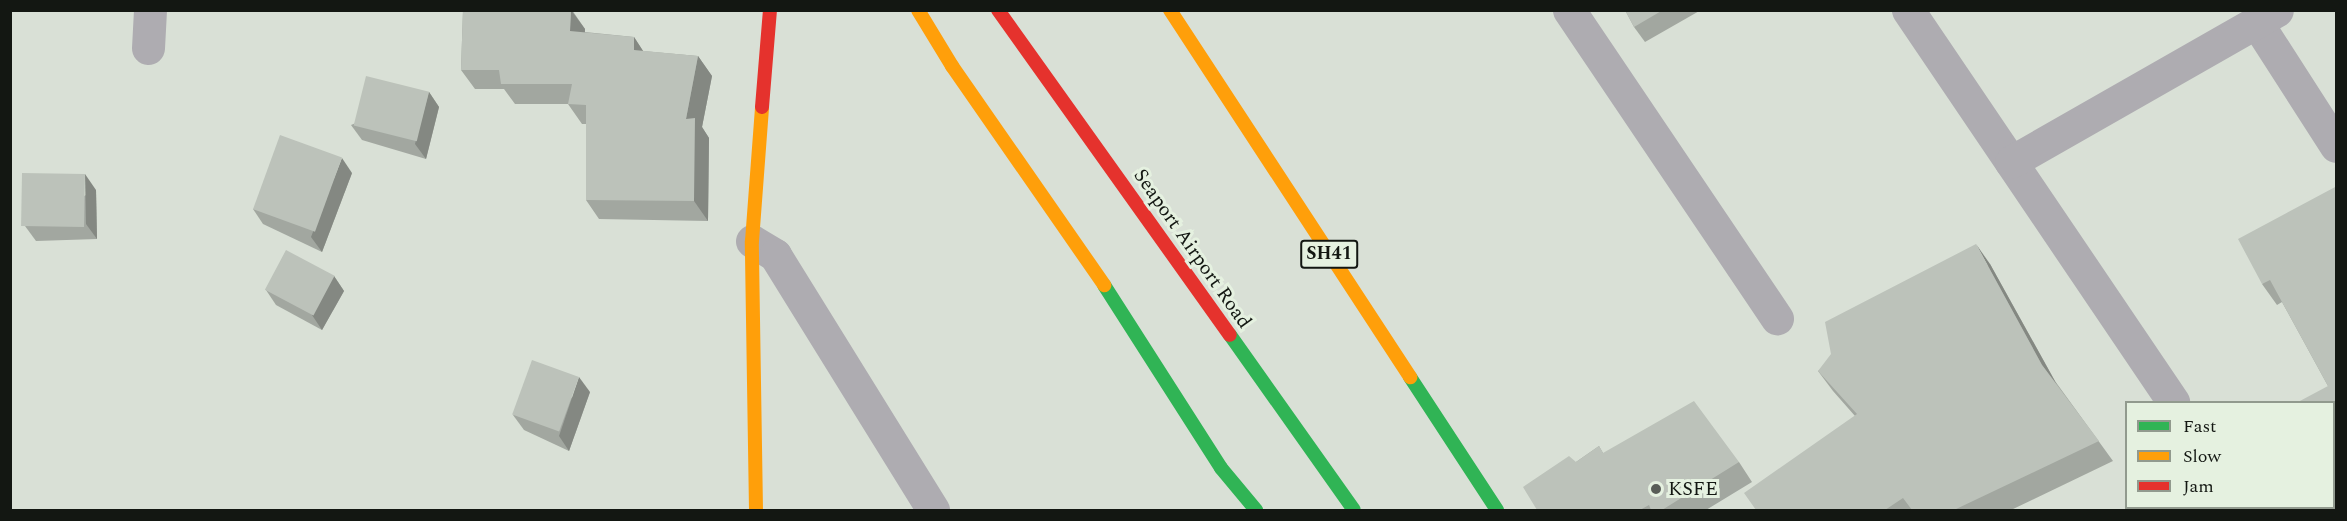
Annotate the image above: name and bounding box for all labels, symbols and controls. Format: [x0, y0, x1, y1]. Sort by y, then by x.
street label: Seaport Airport Road [1128, 165, 1256, 333]
road number: SH41 [1299, 239, 1359, 269]
legend [2125, 401, 2335, 509]
text: Fast [2183, 413, 2216, 440]
text: Slow [2183, 443, 2221, 470]
text: Jam [2183, 473, 2214, 500]
place label: KSFE [1668, 477, 1718, 501]
marker: KSFE [1649, 482, 1663, 496]

